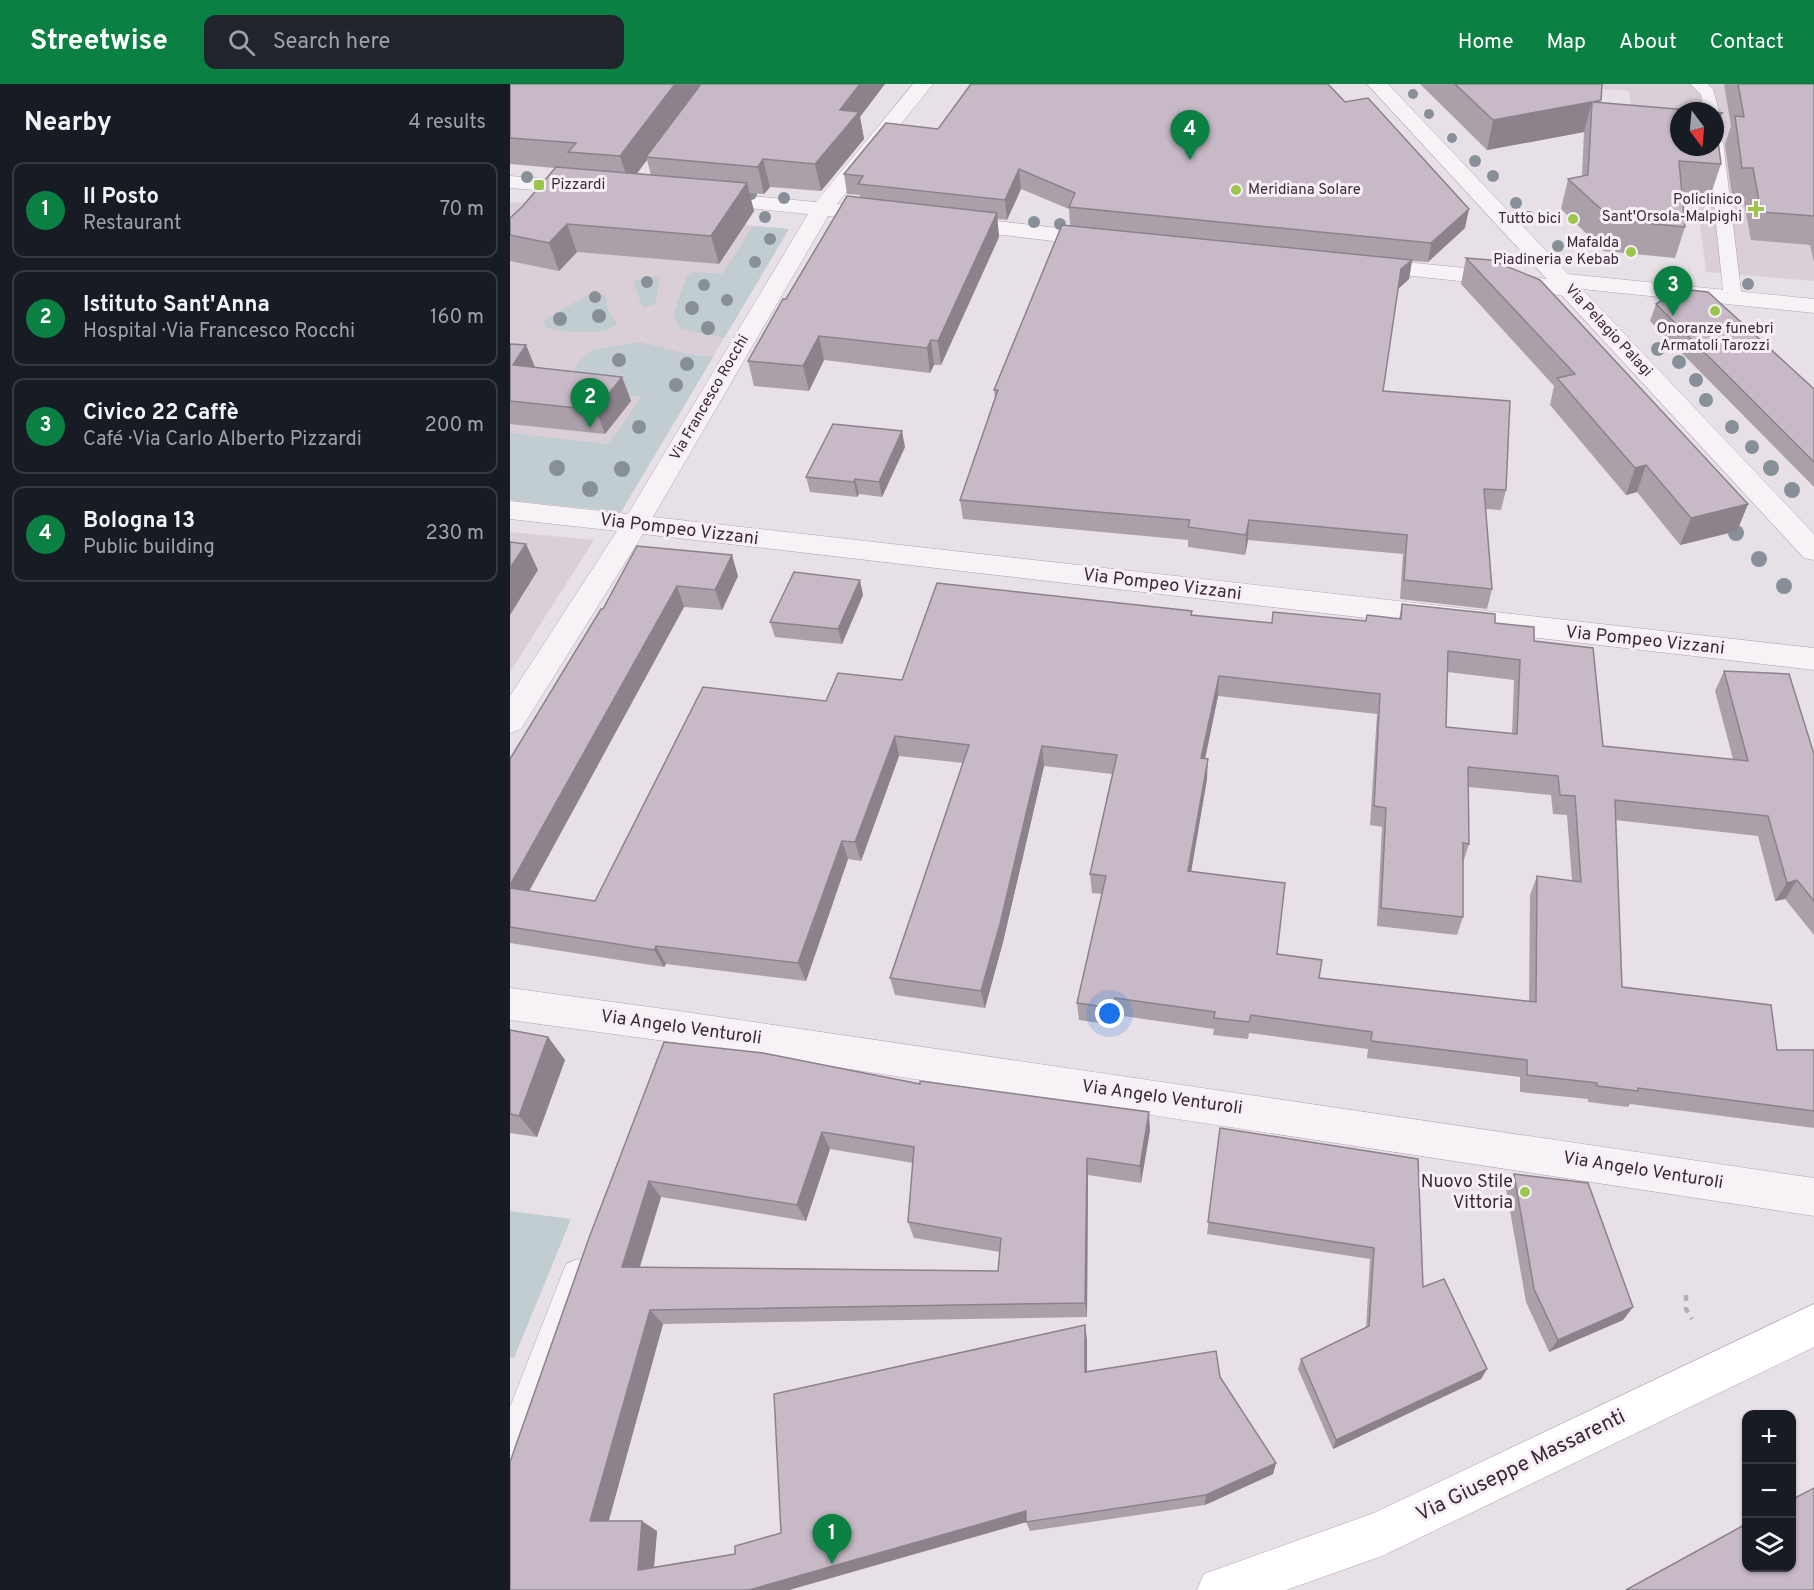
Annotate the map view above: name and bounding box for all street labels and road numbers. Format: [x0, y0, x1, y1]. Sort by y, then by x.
street label: Via Pelagio Palagi [1560, 281, 1656, 381]
street label: Via Francesco Rocchi [666, 332, 754, 464]
street label: Via Pompeo Vizzani [598, 509, 760, 551]
street label: Via Pompeo Vizzani [1081, 564, 1243, 606]
street label: Via Pompeo Vizzani [1564, 621, 1726, 661]
street label: Via Angelo Venturoli [599, 1005, 763, 1051]
street label: Via Angelo Venturoli [1080, 1075, 1244, 1121]
street label: Via Angelo Venturoli [1561, 1147, 1725, 1195]
street label: Via Giuseppe Massarenti [1412, 1404, 1630, 1528]

